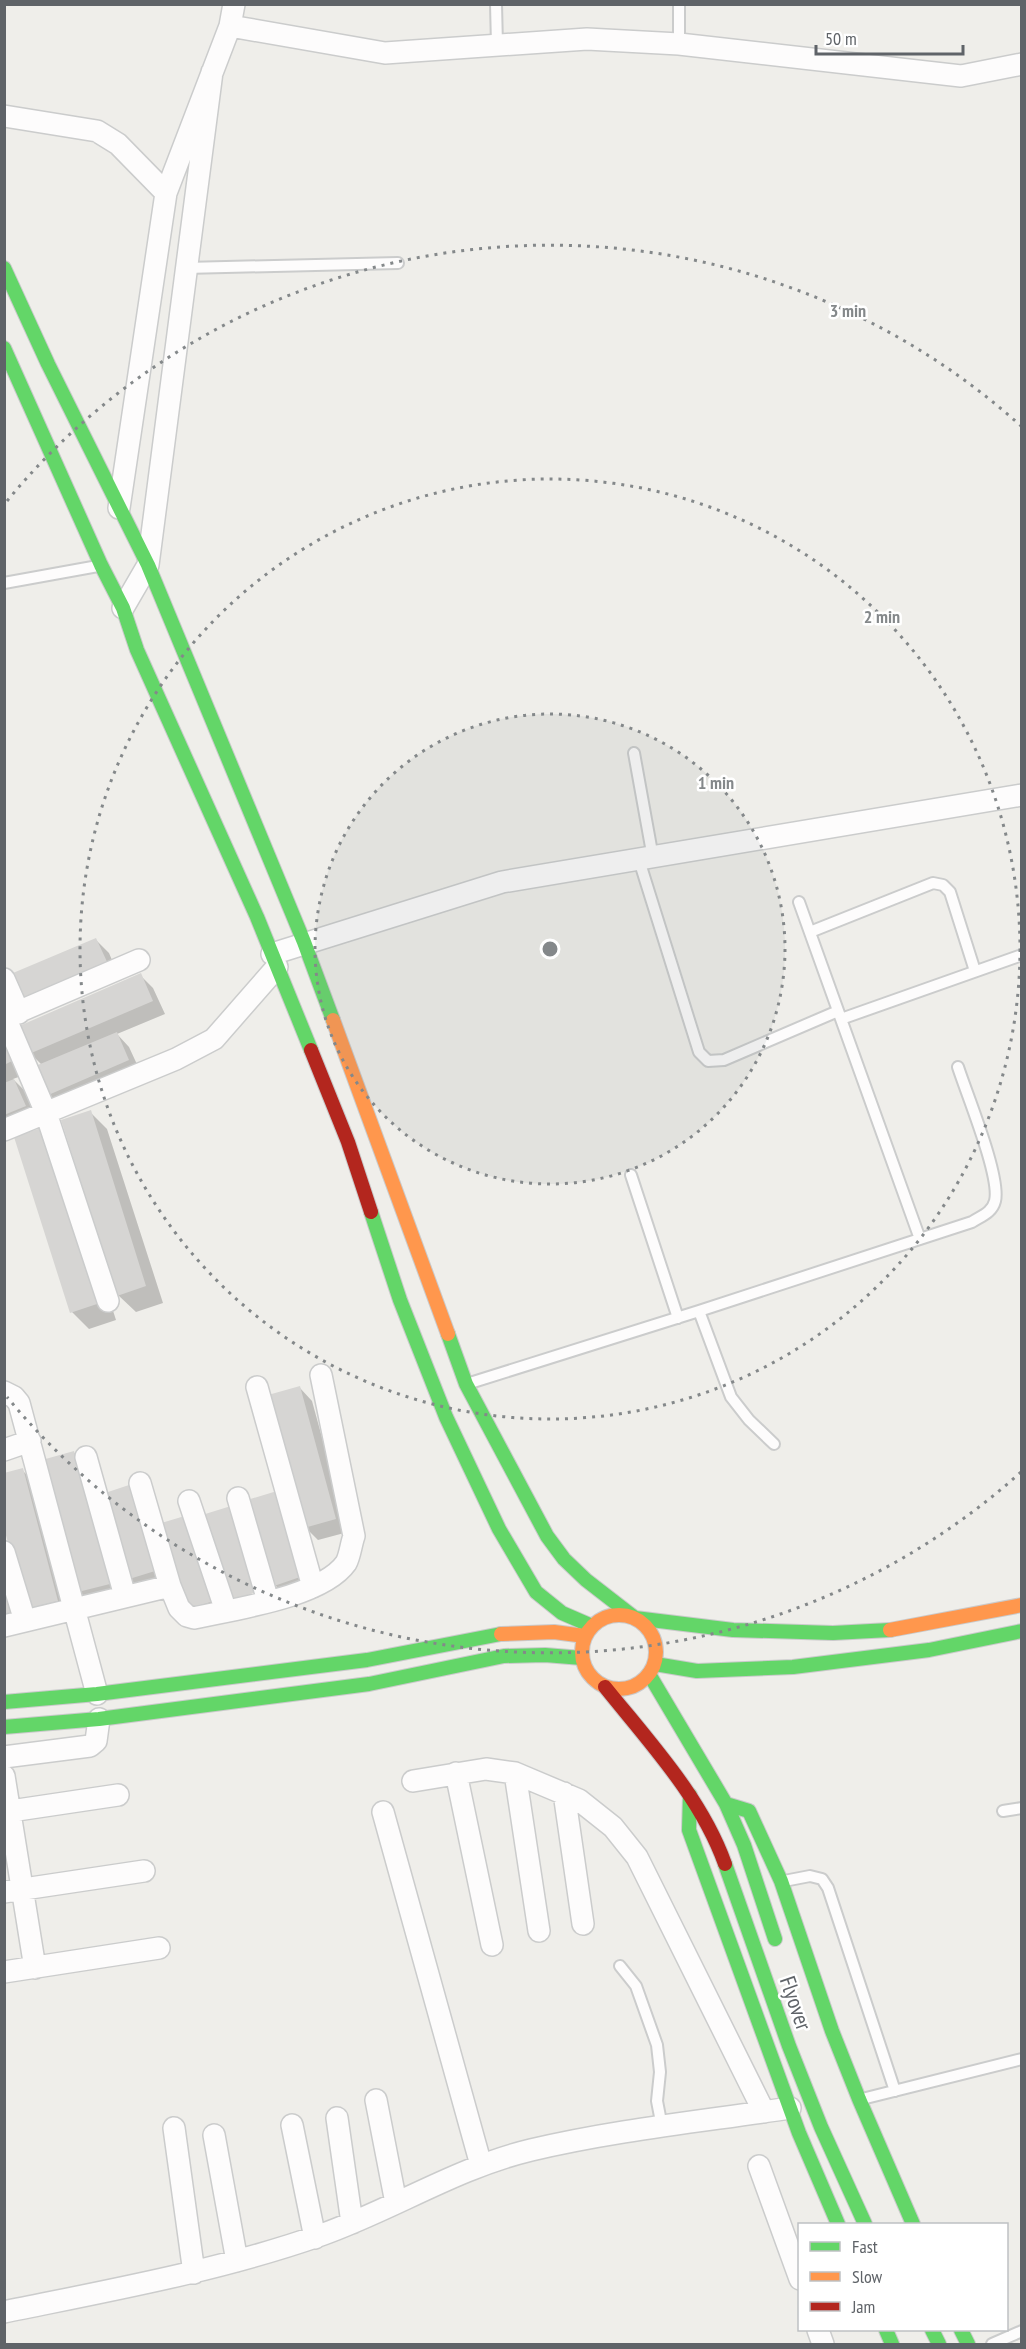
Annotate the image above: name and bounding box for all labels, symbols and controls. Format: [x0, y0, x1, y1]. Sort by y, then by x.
scale bar [816, 18, 963, 56]
text: 50 m [825, 27, 857, 50]
text: 3 min [830, 299, 866, 322]
text: 2 min [864, 605, 900, 628]
text: 1 min [698, 771, 734, 794]
centre of rings [540, 939, 560, 959]
street label: Flyover [774, 1972, 818, 2034]
legend [798, 2223, 1008, 2331]
text: Fast [852, 2235, 878, 2258]
text: Slow [852, 2265, 883, 2288]
text: Jam [851, 2295, 875, 2318]

